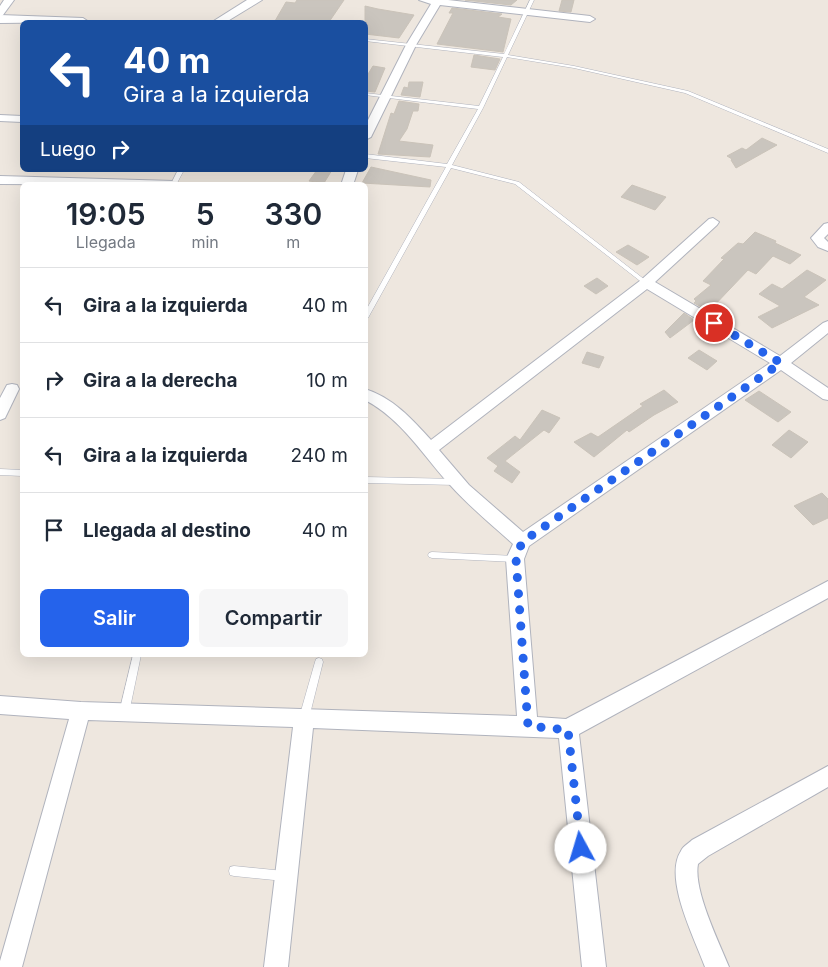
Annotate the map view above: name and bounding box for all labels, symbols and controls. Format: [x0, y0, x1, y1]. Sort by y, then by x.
text: 40 m [123, 39, 211, 81]
icon: left [40, 40, 105, 105]
text: Gira a la izquierda [123, 81, 310, 107]
icon: right [106, 135, 134, 163]
text: Luego [40, 138, 96, 161]
text: 19:05 [66, 196, 146, 232]
text: 5 [196, 196, 215, 232]
text: 330 [264, 196, 322, 232]
text: Llegada [76, 232, 136, 252]
text: min [191, 232, 219, 252]
text: m [286, 232, 300, 252]
icon: left [40, 291, 68, 319]
text: Gira a la izquierda [83, 294, 248, 317]
text: 40 m [302, 294, 348, 317]
pin [693, 302, 735, 344]
icon: arrive [700, 309, 728, 337]
icon: right [40, 366, 68, 394]
text: Gira a la derecha [83, 369, 238, 392]
text: 10 m [306, 369, 348, 392]
icon: left [40, 441, 68, 469]
text: Gira a la izquierda [83, 444, 248, 467]
text: 240 m [290, 444, 348, 467]
icon: arrive [40, 516, 68, 544]
text: Llegada al destino [83, 519, 251, 542]
text: 40 m [302, 519, 348, 542]
button: Salir [40, 589, 189, 647]
button: Compartir [199, 589, 348, 647]
position arrow [554, 821, 606, 873]

